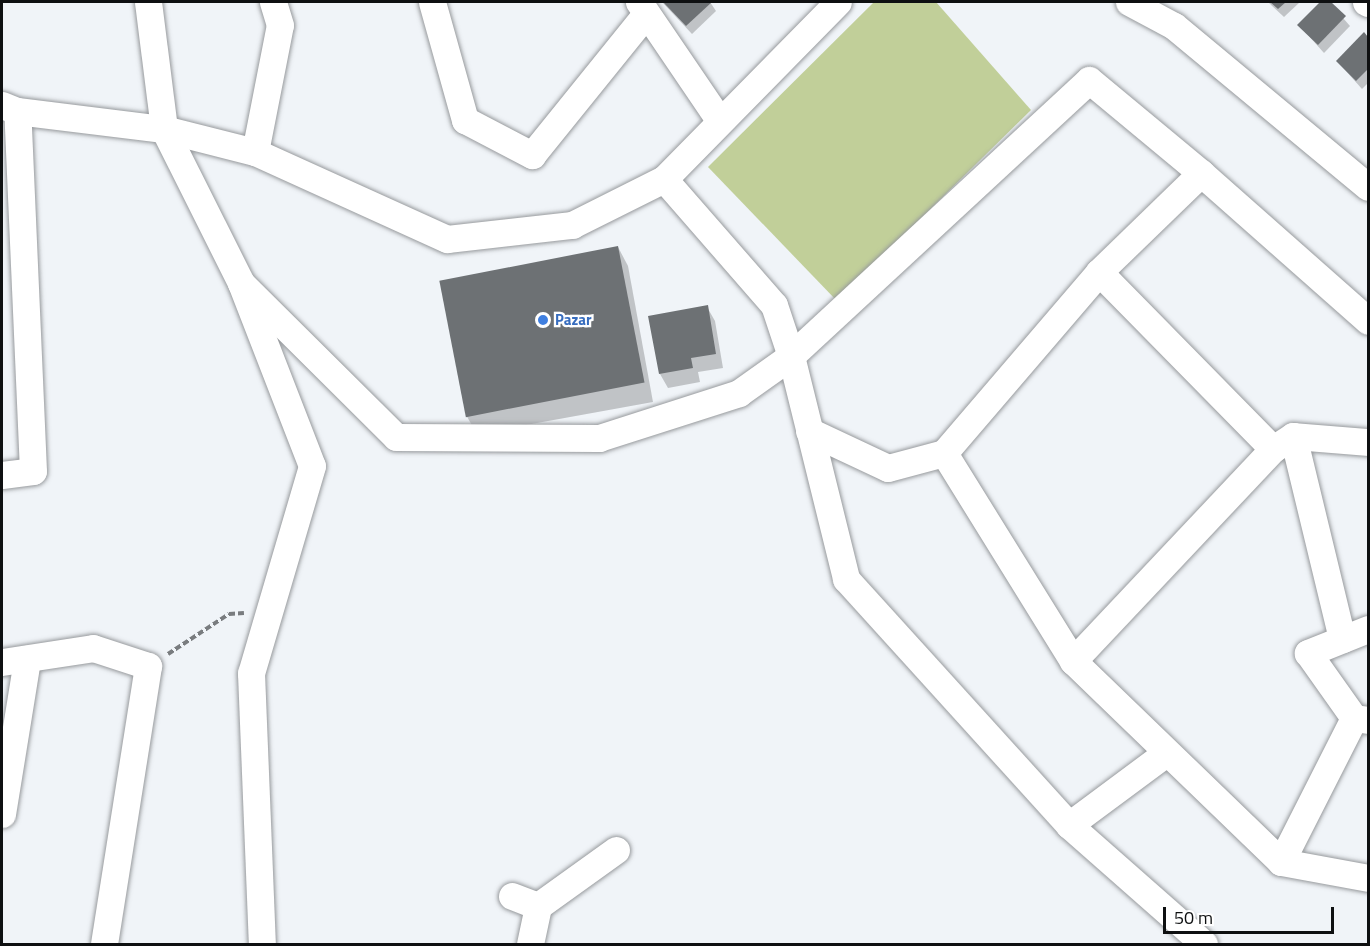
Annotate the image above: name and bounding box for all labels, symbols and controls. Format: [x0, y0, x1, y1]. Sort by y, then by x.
place label: Pazar [555, 311, 591, 329]
marker: Pazar [536, 313, 550, 327]
scale bar [1166, 895, 1337, 933]
text: 50 m [1174, 904, 1213, 931]

